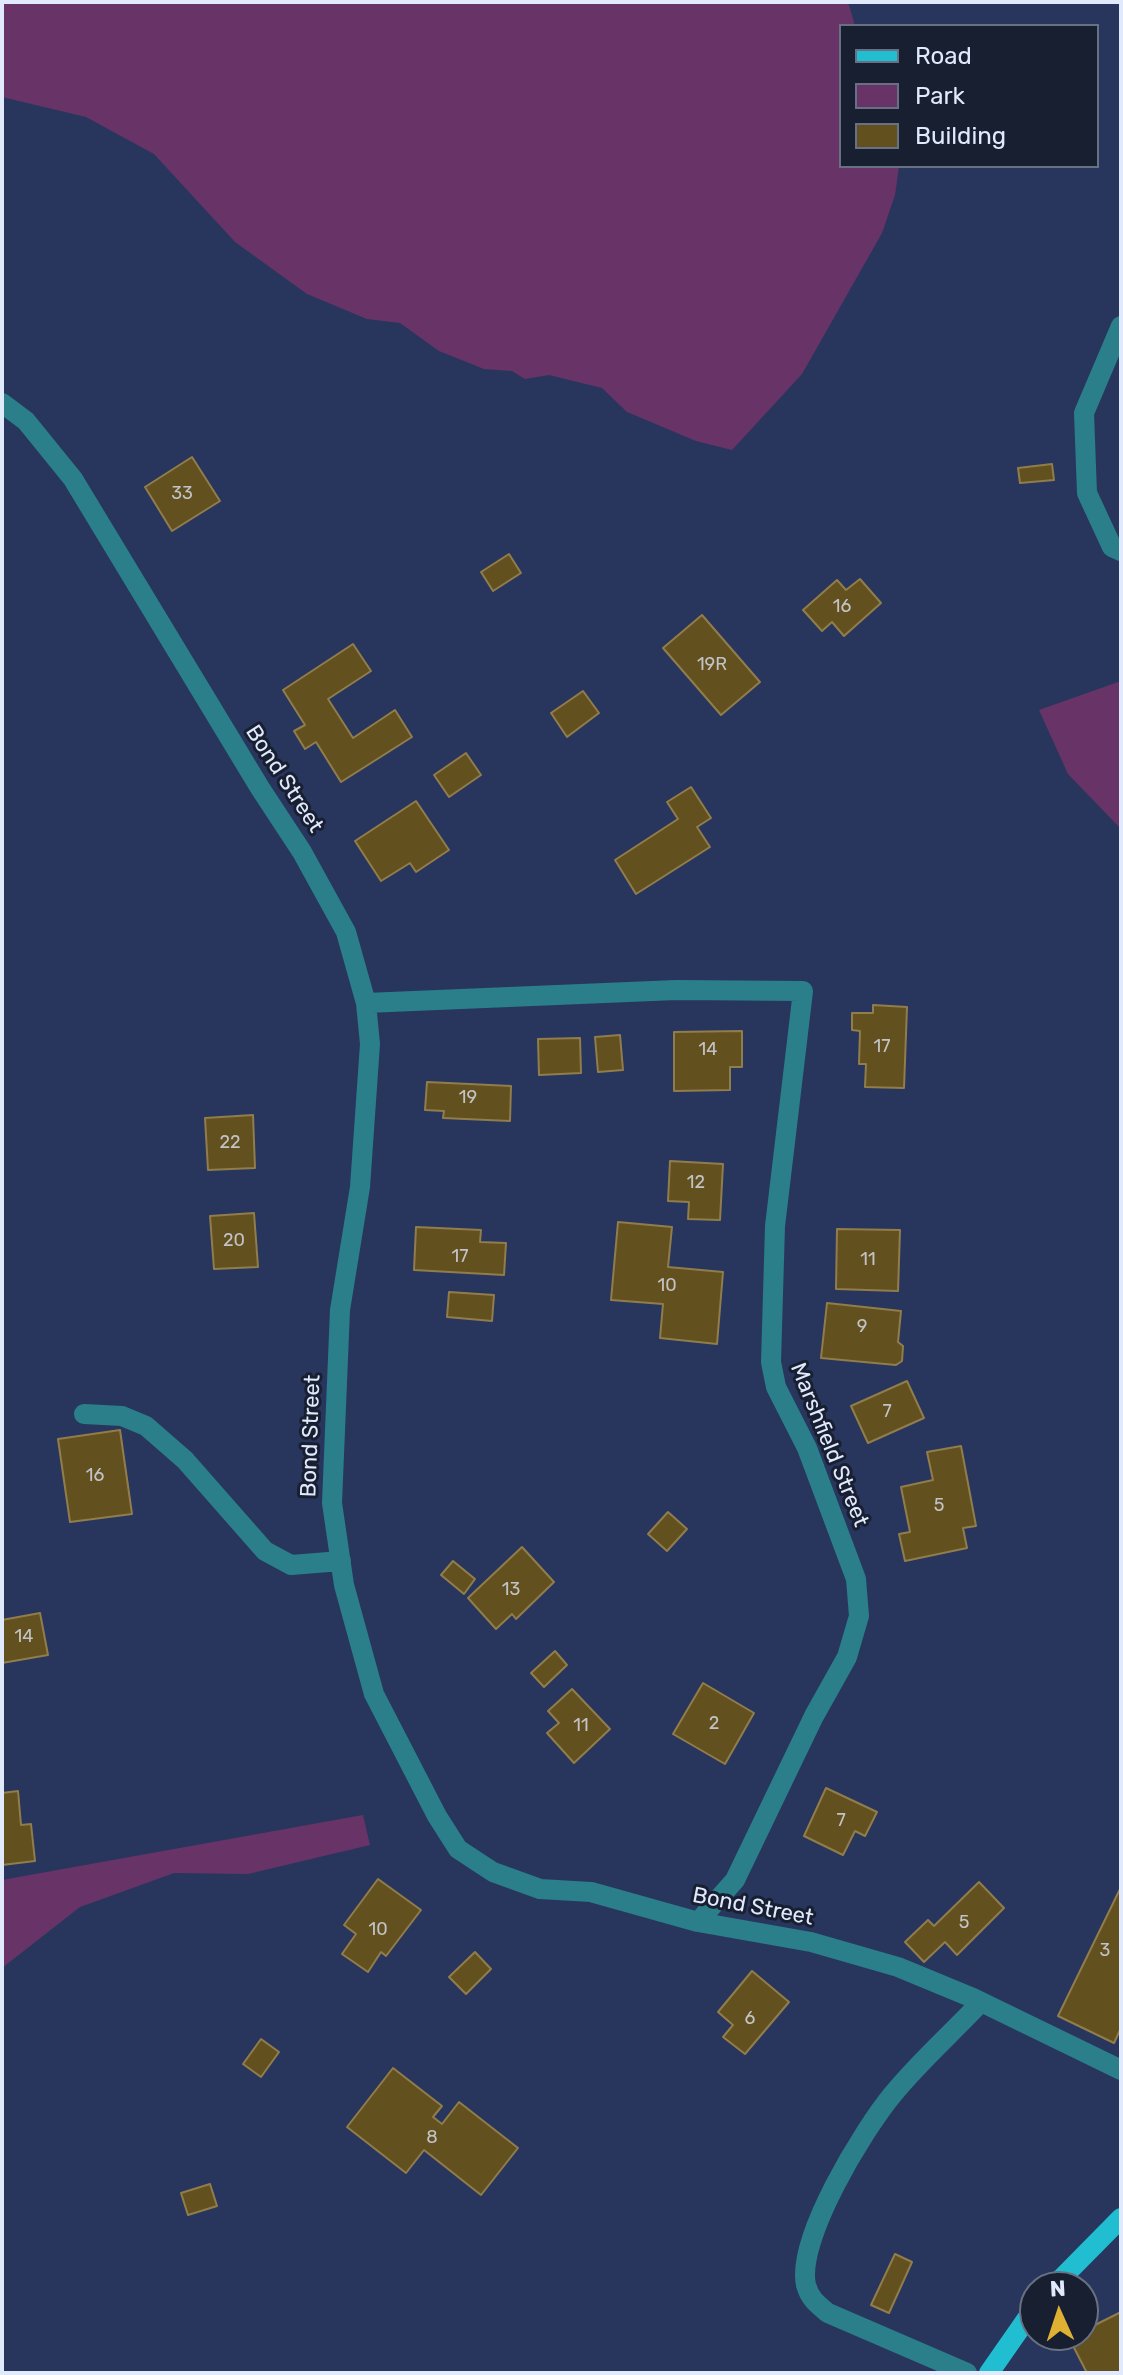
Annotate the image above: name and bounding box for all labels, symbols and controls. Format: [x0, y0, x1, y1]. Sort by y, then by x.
legend [839, 24, 1099, 168]
text: Road [915, 42, 972, 70]
text: Park [915, 82, 965, 110]
text: Building [915, 122, 1006, 150]
house number: 33 [171, 483, 193, 505]
house number: 16 [833, 596, 851, 618]
house number: 19R [697, 654, 727, 676]
street label: Bond Street [240, 720, 328, 838]
house number: 17 [874, 1036, 890, 1058]
house number: 14 [699, 1039, 717, 1061]
house number: 19 [459, 1087, 477, 1109]
house number: 22 [219, 1132, 241, 1154]
house number: 12 [687, 1172, 705, 1194]
house number: 20 [223, 1230, 245, 1252]
house number: 17 [452, 1246, 468, 1268]
house number: 11 [860, 1249, 876, 1271]
house number: 10 [657, 1275, 677, 1297]
house number: 9 [857, 1316, 867, 1338]
street label: Marshfield Street [784, 1359, 874, 1531]
street label: Bond Street [296, 1374, 326, 1498]
house number: 7 [882, 1401, 892, 1423]
house number: 16 [86, 1465, 104, 1487]
house number: 5 [934, 1495, 944, 1517]
house number: 13 [502, 1579, 520, 1601]
house number: 14 [15, 1626, 33, 1648]
house number: 2 [709, 1713, 719, 1735]
house number: 11 [573, 1715, 589, 1737]
house number: 7 [836, 1810, 846, 1832]
street label: Bond Street [690, 1882, 816, 1932]
house number: 5 [959, 1912, 969, 1934]
house number: 10 [368, 1919, 388, 1941]
house number: 3 [1100, 1940, 1110, 1962]
house number: 6 [745, 2008, 755, 2030]
house number: 8 [426, 2127, 438, 2149]
north arrow [1019, 2271, 1099, 2351]
text: N [1049, 2275, 1066, 2302]

